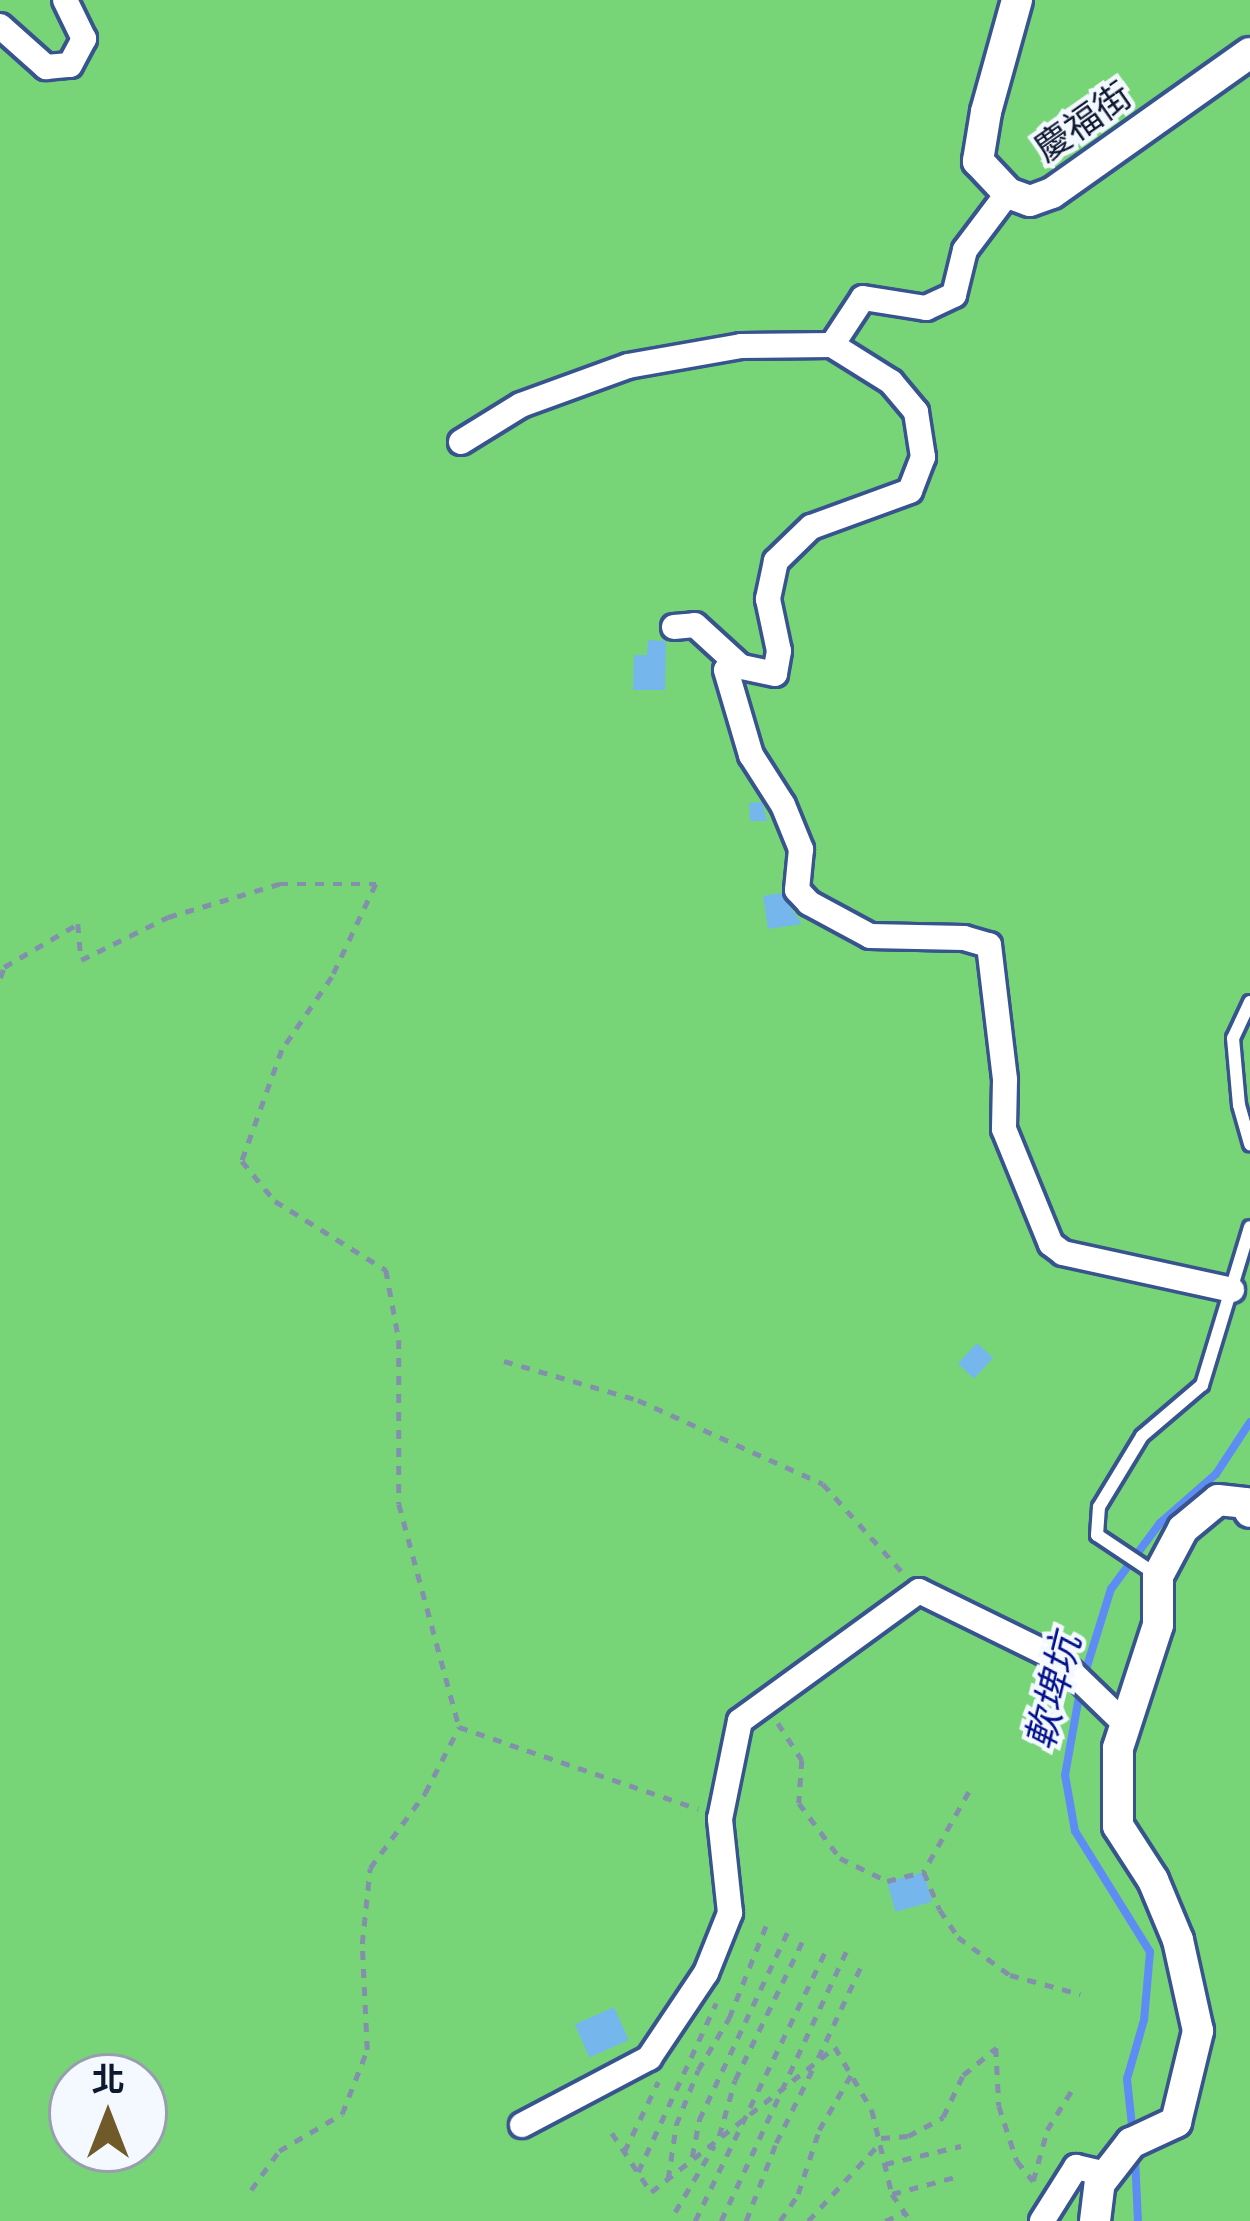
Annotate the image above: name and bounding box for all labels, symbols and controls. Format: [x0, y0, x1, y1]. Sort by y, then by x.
street label: 慶福街 [1026, 73, 1140, 171]
water label: 軟埤坑 [1017, 1630, 1091, 1754]
north arrow [48, 2053, 168, 2173]
text: 北 [92, 2061, 125, 2098]

